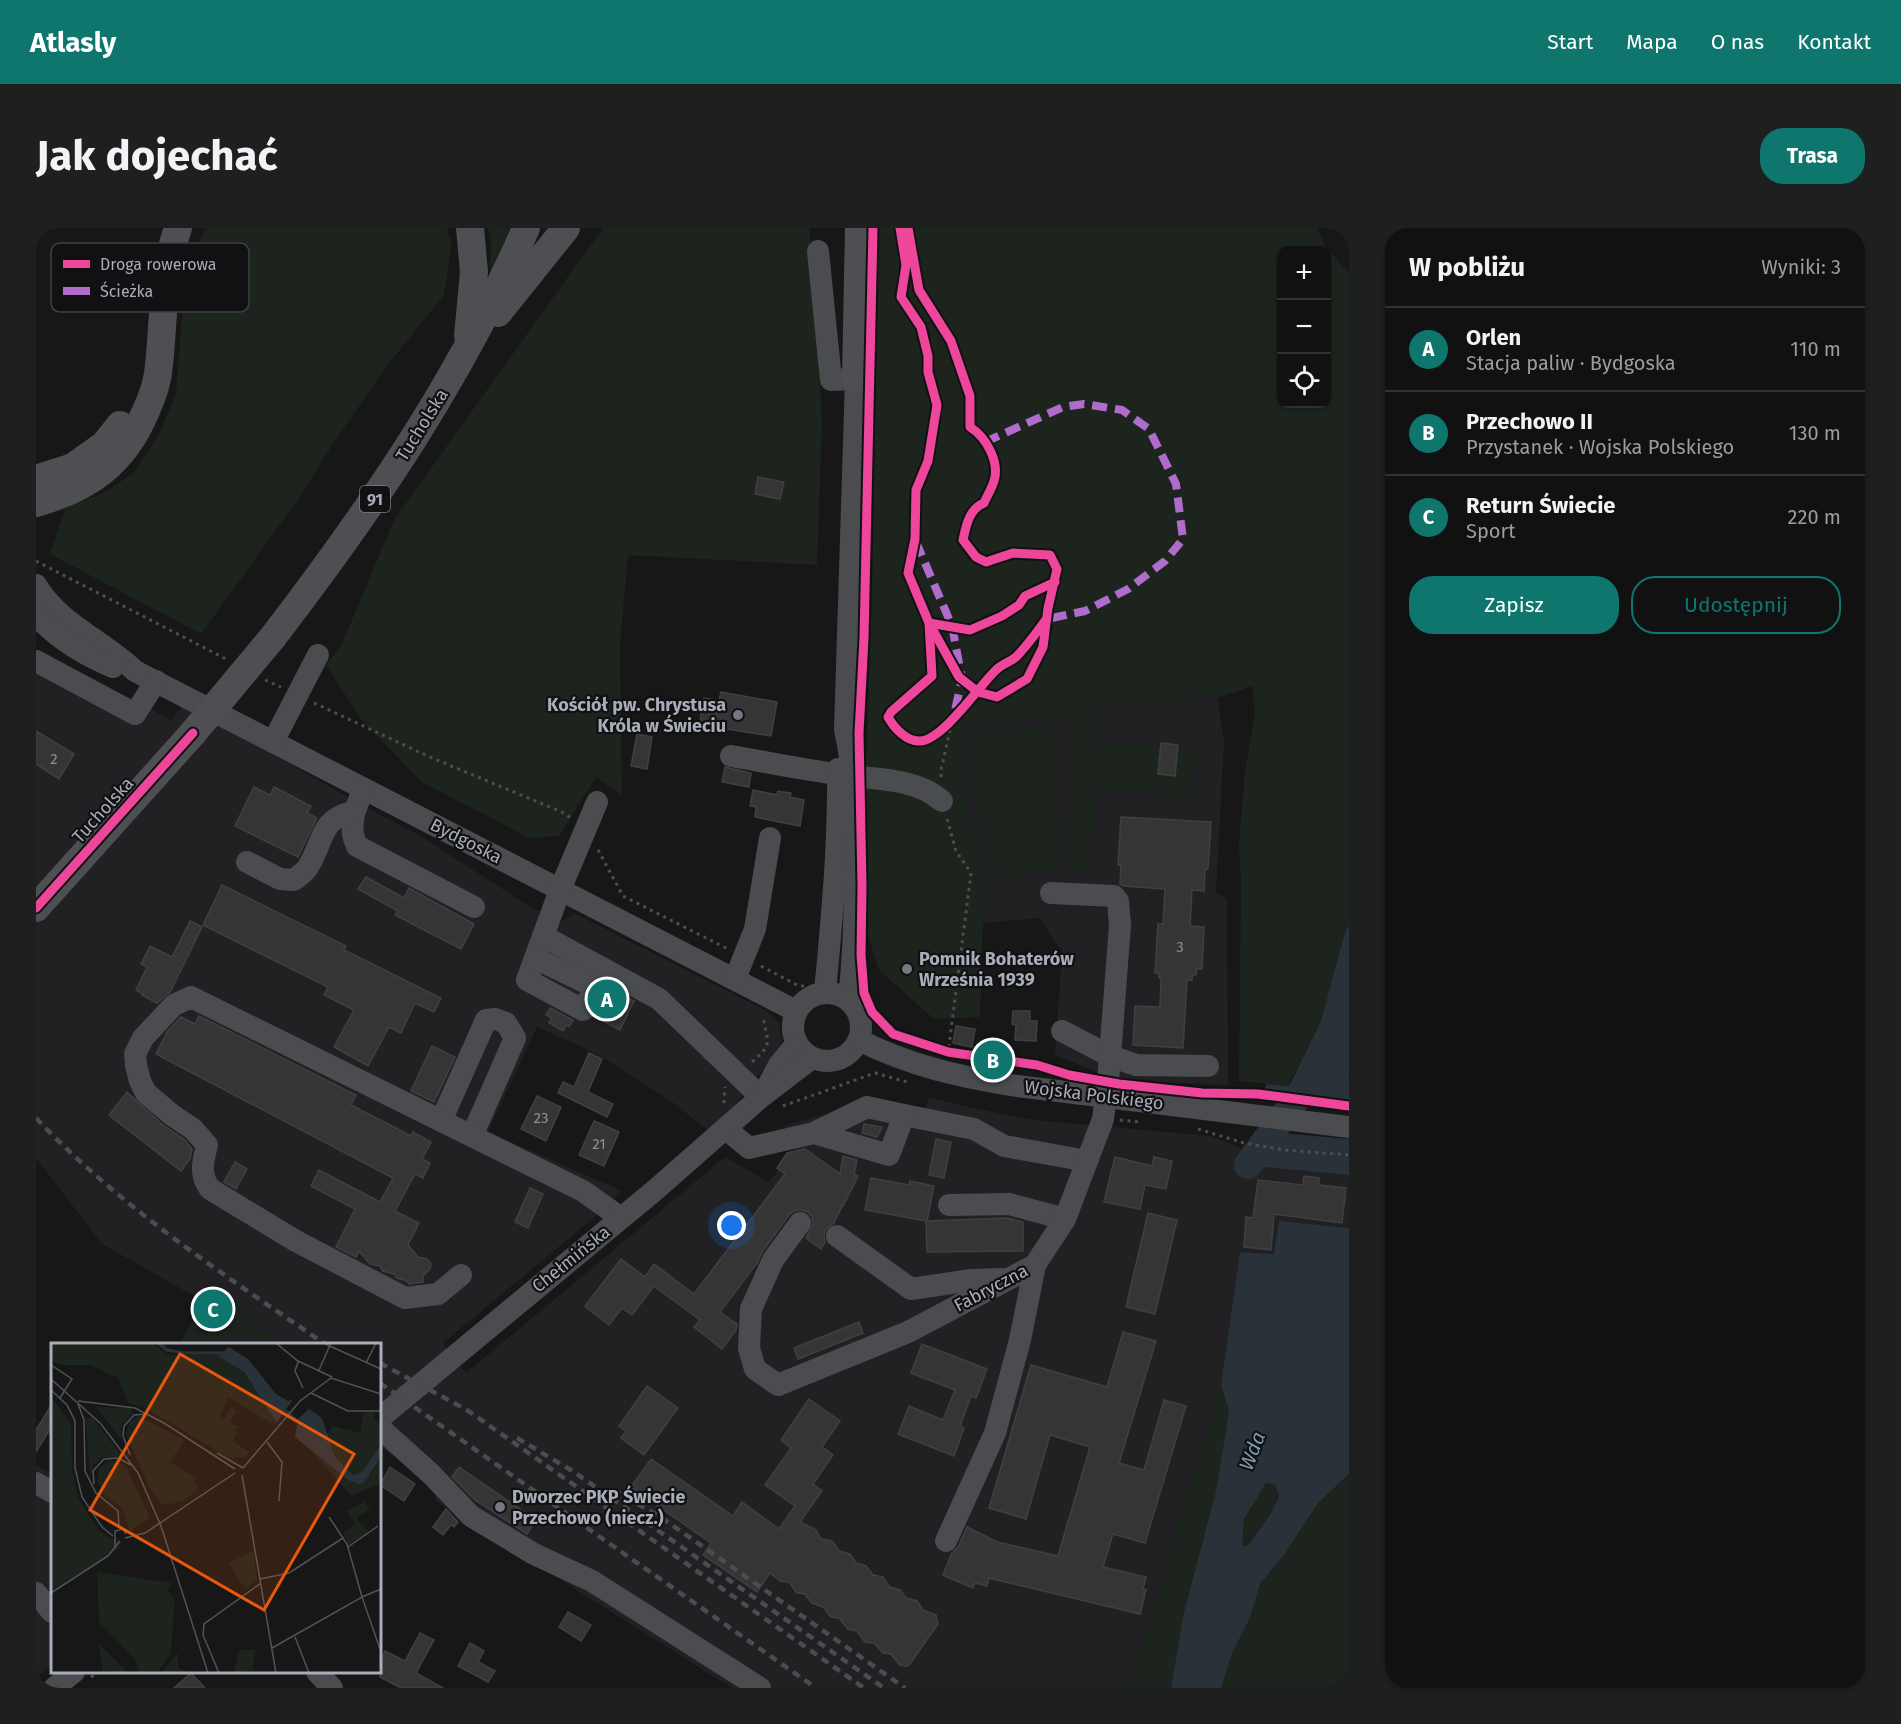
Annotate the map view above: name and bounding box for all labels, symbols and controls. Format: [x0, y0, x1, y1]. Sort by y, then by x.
text: Atlasly [30, 26, 116, 59]
text: Start [1547, 29, 1593, 55]
text: Mapa [1626, 29, 1678, 55]
text: O nas [1711, 29, 1764, 55]
text: Kontakt [1797, 29, 1871, 55]
button: Trasa [1760, 128, 1865, 184]
text: Jak dojechać [36, 131, 278, 181]
legend [51, 243, 249, 312]
map controls [1277, 246, 1331, 408]
button: + [1277, 246, 1331, 300]
text: W pobliżu [1409, 252, 1525, 283]
text: Droga rowerowa [100, 255, 217, 274]
text: Wyniki: 3 [1761, 255, 1841, 279]
text: Ścieżka [100, 281, 153, 301]
button: − [1277, 300, 1331, 354]
text: Orlen [1466, 324, 1521, 351]
text: A [1423, 337, 1434, 361]
text: 110 m [1790, 337, 1841, 361]
text: Stacja paliw · Bydgoska [1466, 351, 1676, 375]
button: locate [1277, 354, 1331, 408]
street label: Tucholska [391, 385, 453, 465]
text: Przechowo II [1466, 408, 1593, 435]
text: B [1422, 421, 1435, 445]
text: 130 m [1789, 421, 1841, 445]
text: Przystanek · Wojska Polskiego [1466, 435, 1734, 459]
road number: 91 [360, 486, 390, 512]
text: Return Świecie [1466, 492, 1616, 519]
text: C [1423, 505, 1434, 529]
text: 220 m [1788, 505, 1841, 529]
text: Sport [1466, 519, 1515, 543]
button: Zapisz [1409, 576, 1619, 634]
button: Udostępnij [1631, 576, 1841, 634]
place label: Kościół pw. Chrystusa Króla w Świeciu [547, 694, 726, 737]
marker: Kościół pw. Chrystusa Króla w Świeciu [731, 708, 745, 722]
house number: 2 [50, 750, 58, 768]
street label: Tucholska [68, 772, 138, 848]
street label: Bydgoska [427, 814, 505, 868]
house number: 3 [1176, 938, 1184, 956]
place label: Pomnik Bohaterów Września 1939 [919, 948, 1074, 991]
marker: Pomnik Bohaterów Września 1939 [900, 962, 914, 976]
pin: A [588, 976, 626, 1022]
pin: B [974, 1038, 1012, 1082]
street label: Wojska Polskiego [1023, 1076, 1165, 1114]
house number: 23 [534, 1109, 548, 1127]
house number: 21 [592, 1135, 606, 1153]
your location [717, 1211, 746, 1240]
street label: Chełmińska [528, 1221, 614, 1297]
street label: Fabryczna [950, 1259, 1032, 1317]
pin: C [194, 1286, 232, 1332]
inset map [51, 1343, 381, 1673]
water label: Wda [1234, 1428, 1270, 1474]
place label: Dworzec PKP Świecie Przechowo (niecz.) [512, 1485, 685, 1529]
marker: Dworzec PKP Świecie Przechowo (niecz.) [493, 1500, 507, 1514]

